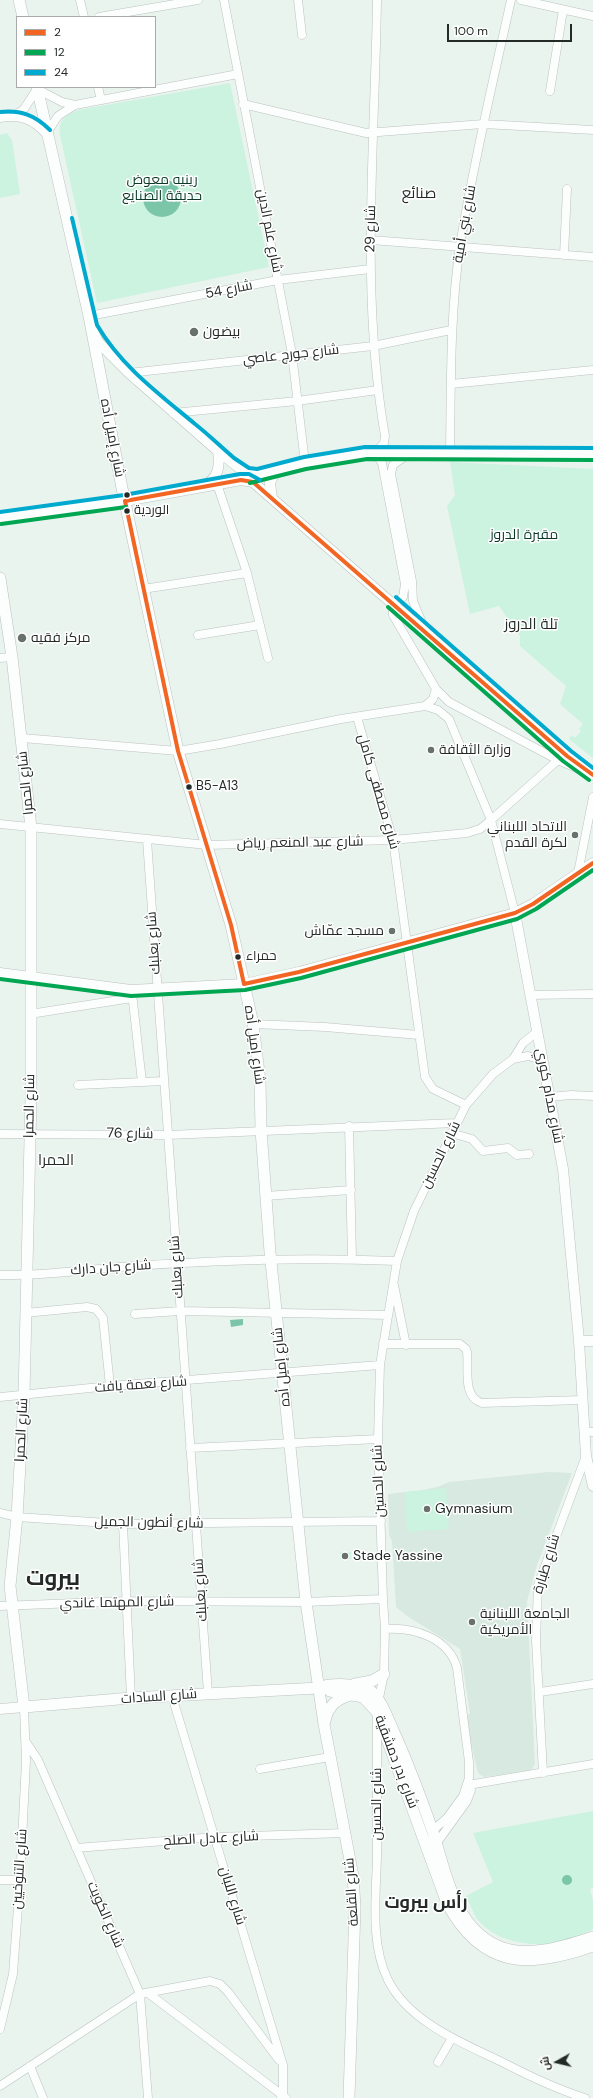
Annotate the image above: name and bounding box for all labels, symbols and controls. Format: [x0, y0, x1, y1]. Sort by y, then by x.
legend [16, 16, 156, 88]
scale bar [449, 16, 574, 42]
text: 100 m [454, 23, 488, 39]
text: 2 [54, 24, 61, 40]
text: 12 [54, 44, 65, 60]
text: 24 [54, 64, 68, 80]
park label: رينيه معوض حديقة الصنايع [122, 172, 202, 204]
street label: شارع بني أمية [450, 184, 480, 264]
district label: صنائع [402, 185, 436, 203]
street label: شارع علم الدين [253, 188, 285, 274]
street label: شارع 29 [362, 205, 380, 253]
street label: شارع 54 [204, 277, 254, 303]
place label: بيضون [203, 324, 240, 340]
marker: بيضون [188, 326, 200, 338]
street label: شارع جورج عاصي [242, 342, 340, 368]
street label: شارع إميل أده [96, 397, 128, 479]
unlabelled marker [122, 490, 132, 500]
place label: الوردية [134, 503, 169, 519]
marker: الوردية [122, 506, 132, 516]
park label: مقبرة الدروز [490, 527, 558, 543]
district label: تلة الدروز [504, 616, 558, 634]
place label: مركز فقيه [31, 630, 91, 646]
marker: مركز فقيه [16, 632, 28, 644]
street label: شارع مصطفى كامل [354, 733, 402, 851]
place label: وزارة الثقافة [439, 742, 511, 758]
marker: وزارة الثقافة [426, 745, 436, 755]
street label: شارع الحمرا [14, 750, 38, 816]
place label: B5-A13 [196, 779, 238, 795]
marker: B5-A13 [184, 782, 194, 792]
place label: الاتحاد اللبناني لكرة القدم [487, 819, 567, 852]
marker: الاتحاد اللبناني لكرة القدم [570, 830, 580, 840]
street label: شارع عبد المنعم رياض [236, 833, 364, 853]
street label: شارع بعلبك [143, 911, 165, 975]
place label: مسجد عمّاش [304, 923, 384, 939]
marker: مسجد عمّاش [387, 926, 397, 936]
place label: حمراء [246, 949, 276, 965]
marker: حمراء [233, 952, 243, 962]
street label: شارع إميل أده [240, 1004, 268, 1086]
street label: شارع مدام كوري [532, 1047, 566, 1145]
street label: شارع الحمرا [21, 1074, 39, 1138]
street label: شارع الحسين [417, 1119, 465, 1191]
street label: شارع 76 [106, 1125, 154, 1143]
district label: الحمرا [38, 1152, 74, 1170]
street label: شارع بعلبك [166, 1235, 188, 1299]
street label: شارع جان دارك [70, 1257, 152, 1279]
street label: شارع إميل أده [269, 1326, 295, 1408]
street label: شارع نعمة يافت [94, 1373, 188, 1397]
street label: شارع الحمرا [12, 1397, 32, 1463]
street label: شارع الحسين [369, 1444, 389, 1518]
place label: Gymnasium [435, 1501, 512, 1517]
marker: Gymnasium [422, 1504, 432, 1514]
street label: شارع أنطون الجميل [94, 1514, 204, 1532]
street label: شارع طبارة [530, 1532, 564, 1596]
place label: Stade Yassine [353, 1548, 443, 1564]
marker: Stade Yassine [340, 1551, 350, 1561]
street label: شارع بعلبك [190, 1558, 212, 1622]
district label: بيروت [26, 1566, 80, 1592]
street label: شارع المهتما غاندي [59, 1594, 175, 1612]
place label: الجامعة اللبنانية الأمريكية [480, 1606, 570, 1638]
marker: الجامعة اللبنانية الأمريكية [467, 1617, 477, 1627]
street label: شارع السادات [120, 1686, 198, 1708]
street label: شارع بدر دمشقية [371, 1713, 421, 1811]
street label: شارع الحسين [369, 1768, 385, 1840]
street label: شارع التنوخيين [9, 1828, 31, 1910]
street label: شارع عادل الصلح [163, 1828, 259, 1850]
street label: شارع القلعة [341, 1857, 363, 1927]
street label: شارع اللبان [215, 1865, 249, 1927]
street label: شارع الكويت [83, 1879, 127, 1951]
district label: رأس بيروت [384, 1892, 468, 1914]
north arrow [537, 2042, 577, 2082]
text: ش [537, 2056, 553, 2072]

